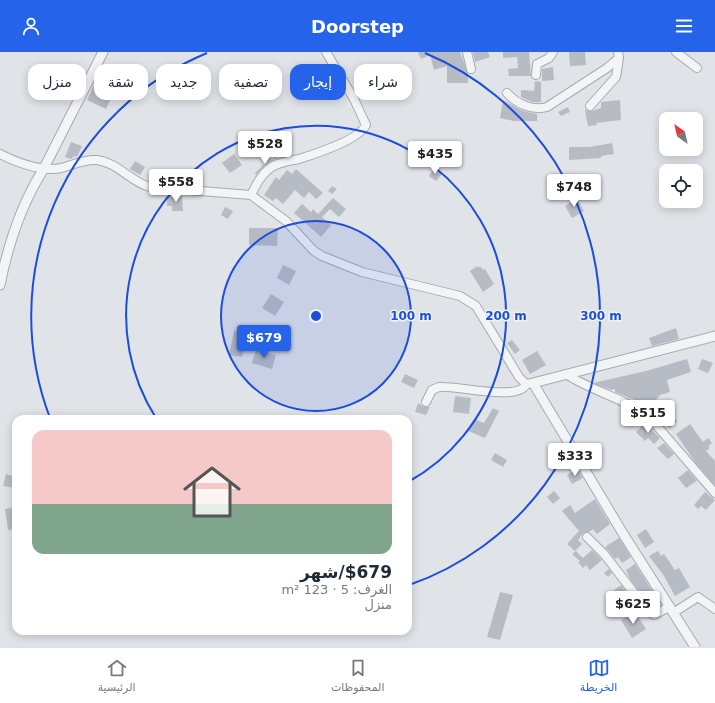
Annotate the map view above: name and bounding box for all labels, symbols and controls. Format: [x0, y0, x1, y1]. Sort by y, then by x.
icon: person [20, 15, 42, 37]
icon: menu [673, 15, 695, 37]
text: Doorstep [311, 16, 404, 37]
chip: منزل [28, 64, 86, 100]
chip: شقة [94, 64, 148, 100]
chip: جديد [156, 64, 211, 100]
chip: تصفية [219, 64, 282, 100]
chip: إيجار [290, 64, 346, 100]
chip: شراء [354, 64, 412, 100]
north arrow [659, 112, 703, 156]
map controls [659, 112, 703, 208]
pin: $528 [241, 131, 289, 165]
text: $528 [247, 136, 283, 151]
pin: $435 [411, 141, 459, 175]
text: $435 [417, 146, 453, 161]
button: locate [659, 164, 703, 208]
pin: $558 [152, 169, 200, 203]
text: $558 [158, 174, 194, 189]
pin: $748 [550, 174, 598, 208]
text: $748 [556, 179, 592, 194]
centre of rings [309, 309, 323, 323]
text: 100 m [390, 309, 432, 323]
text: 200 m [485, 309, 527, 323]
text: 300 m [580, 309, 622, 323]
pin: $679 [240, 325, 288, 359]
text: $679 [246, 330, 282, 345]
pin: $515 [624, 400, 672, 434]
text: $515 [630, 405, 666, 420]
pin: $333 [551, 443, 599, 477]
text: $333 [557, 448, 593, 463]
icon: home [176, 456, 248, 528]
text: $679/شهر [300, 562, 392, 582]
text: الغرف: 5 · 123 m² [281, 582, 392, 597]
pin: $625 [609, 591, 657, 625]
text: $625 [615, 596, 651, 611]
text: منزل [364, 597, 392, 612]
tab: الرئيسية [98, 657, 136, 694]
tab: المحفوظات [331, 657, 384, 694]
tab: الخريطة [580, 657, 617, 694]

